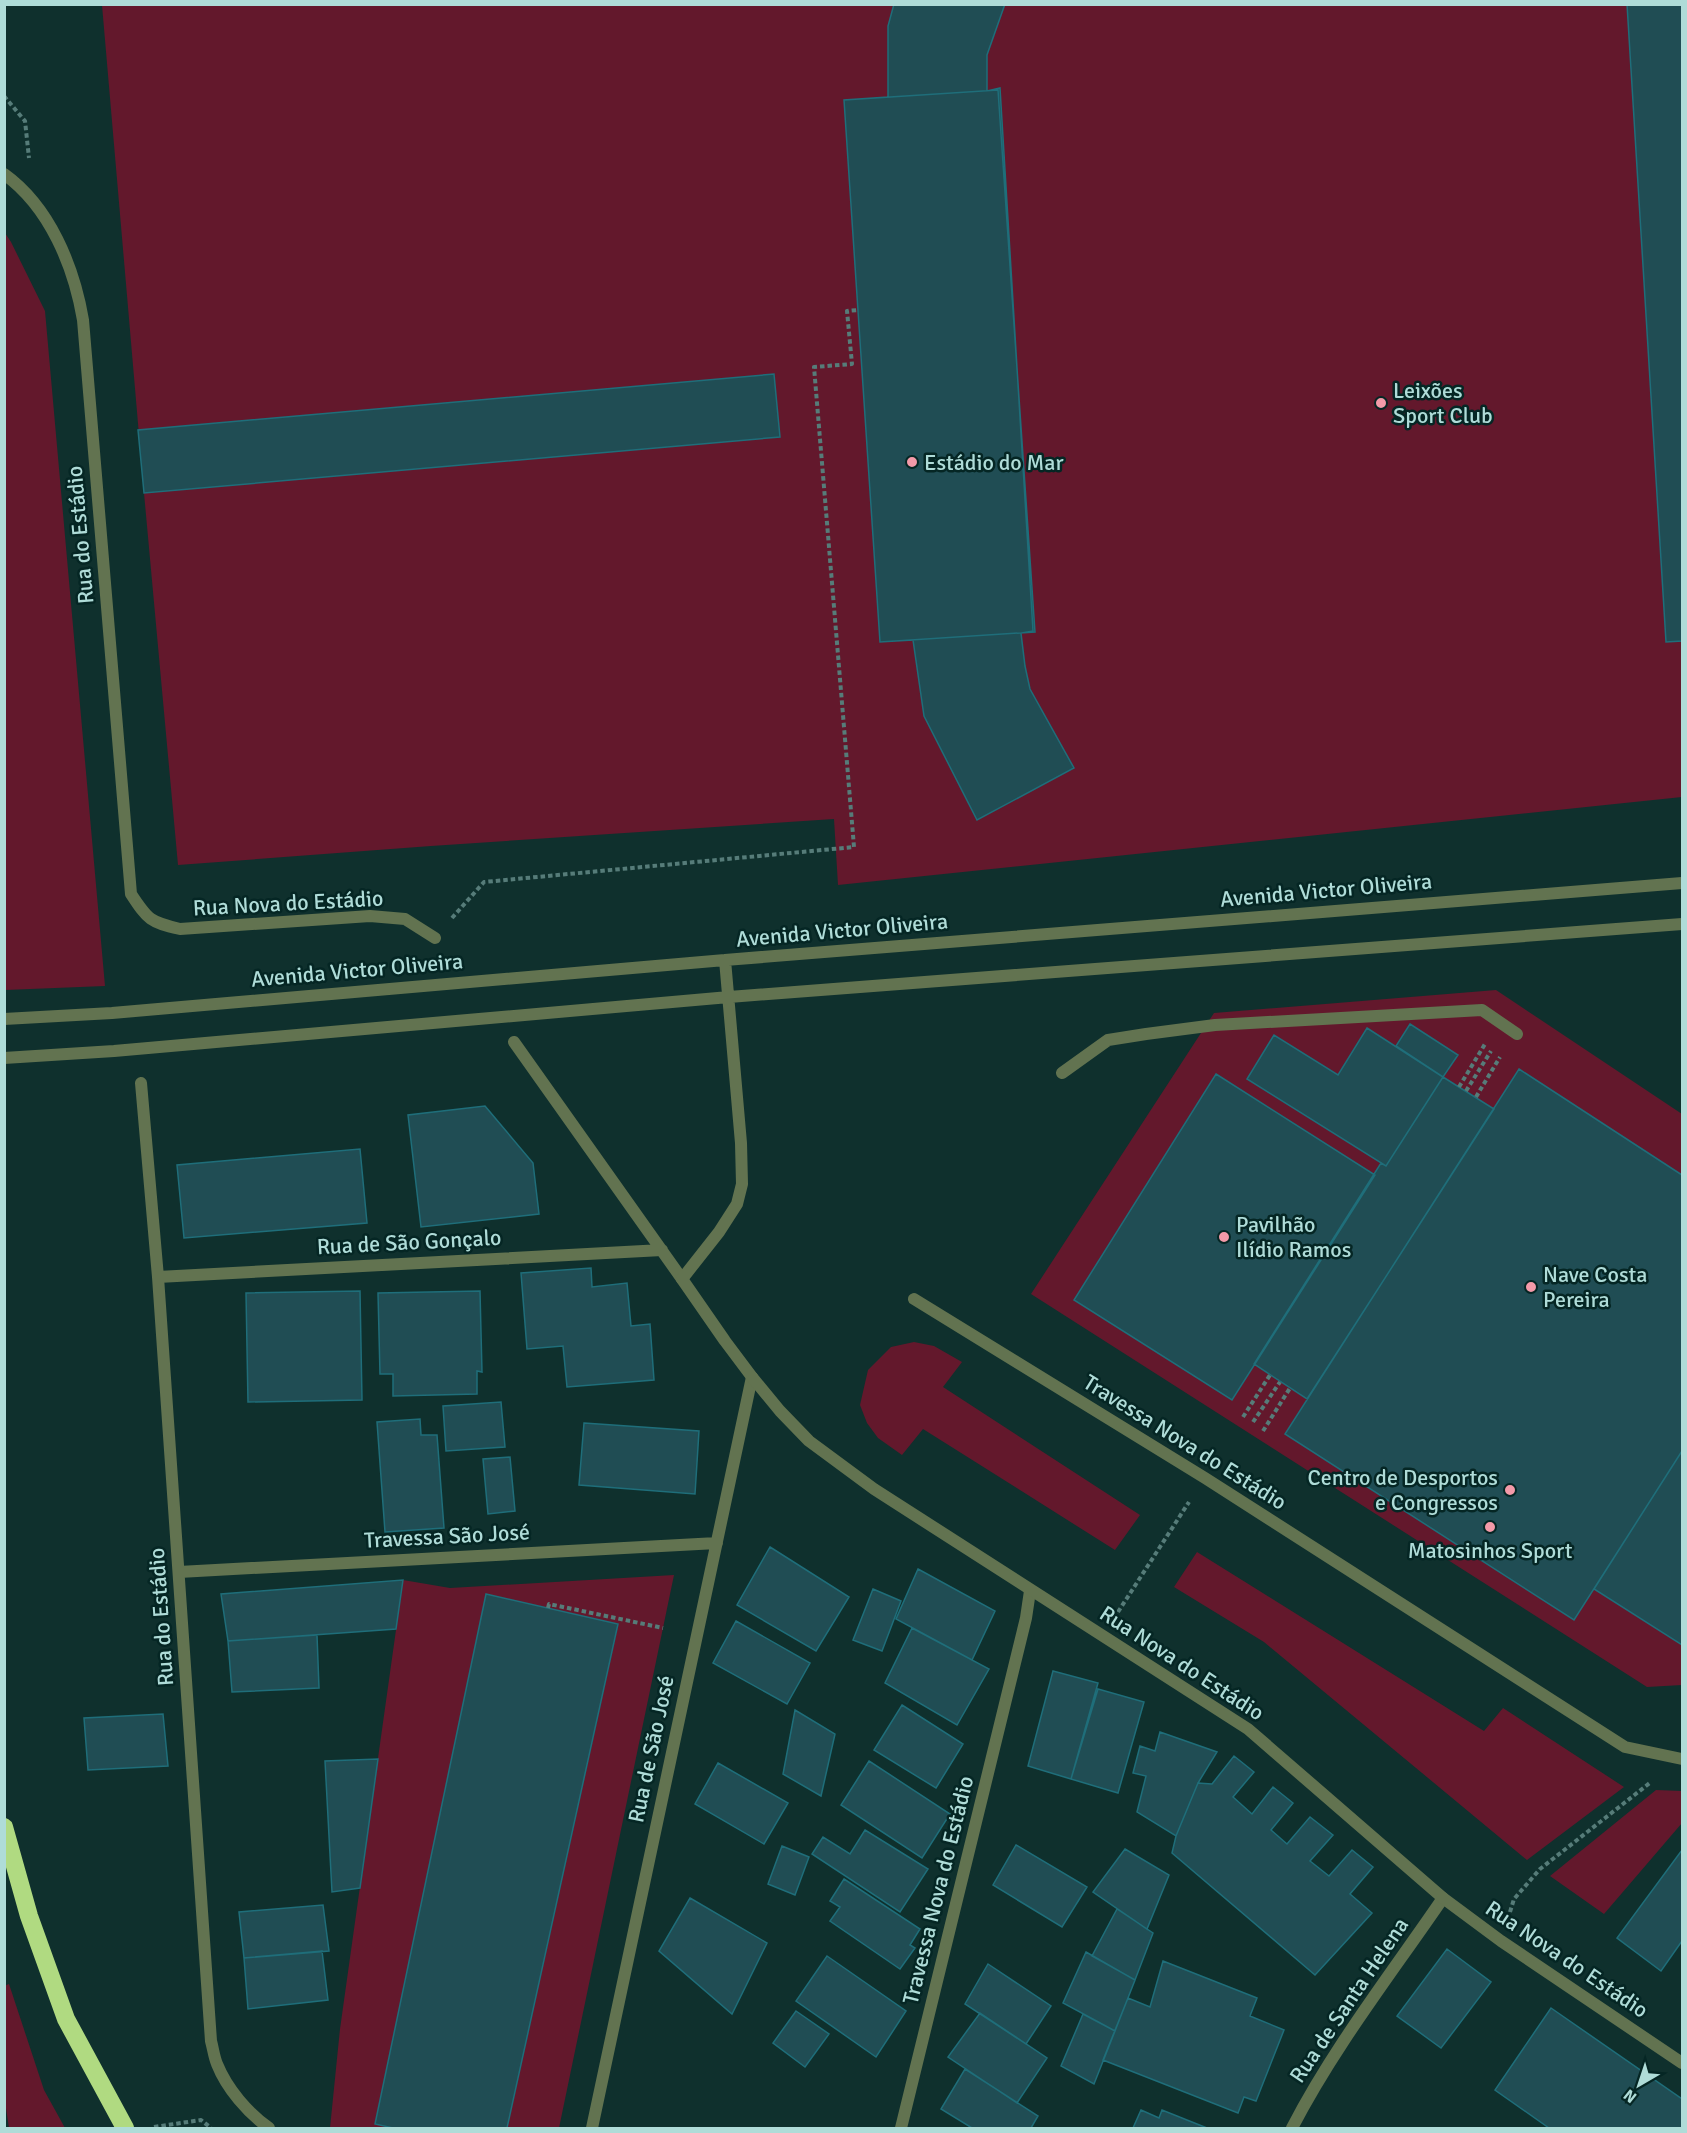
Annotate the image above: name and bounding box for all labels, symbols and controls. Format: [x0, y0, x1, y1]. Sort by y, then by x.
place label: Leixões Sport Club [1393, 377, 1493, 429]
marker: Leixões Sport Club [1374, 396, 1388, 410]
place label: Estádio do Mar [924, 449, 1064, 476]
marker: Estádio do Mar [905, 455, 919, 469]
street label: Rua do Estádio [61, 465, 99, 605]
street label: Avenida Victor Oliveira [1219, 867, 1433, 913]
street label: Rua Nova do Estádio [192, 885, 384, 921]
street label: Avenida Victor Oliveira [735, 907, 949, 953]
street label: Avenida Victor Oliveira [250, 947, 464, 993]
place label: Pavilhão Ilídio Ramos [1236, 1211, 1351, 1263]
street label: Rua de São Gonçalo [316, 1224, 502, 1260]
marker: Pavilhão Ilídio Ramos [1217, 1230, 1231, 1244]
place label: Nave Costa Pereira [1543, 1261, 1647, 1313]
marker: Nave Costa Pereira [1524, 1280, 1538, 1294]
street label: Travessa Nova do Estádio [1078, 1368, 1292, 1516]
place label: Centro de Desportos e Congressos [1308, 1464, 1498, 1516]
marker: Centro de Desportos e Congressos [1503, 1483, 1517, 1497]
street label: Travessa São José [363, 1518, 531, 1554]
marker: Matosinhos Sport [1483, 1520, 1497, 1534]
place label: Matosinhos Sport [1408, 1537, 1573, 1564]
street label: Rua do Estádio [143, 1547, 179, 1687]
street label: Rua Nova do Estádio [1095, 1600, 1269, 1726]
street label: Rua de São José [622, 1673, 680, 1825]
street label: Travessa Nova do Estádio [897, 1773, 979, 2007]
street label: Rua Nova do Estádio [1480, 1894, 1654, 2024]
street label: Rua de Santa Helena [1284, 1912, 1414, 2088]
north arrow [1609, 2055, 1669, 2115]
text: N [1620, 2085, 1641, 2107]

